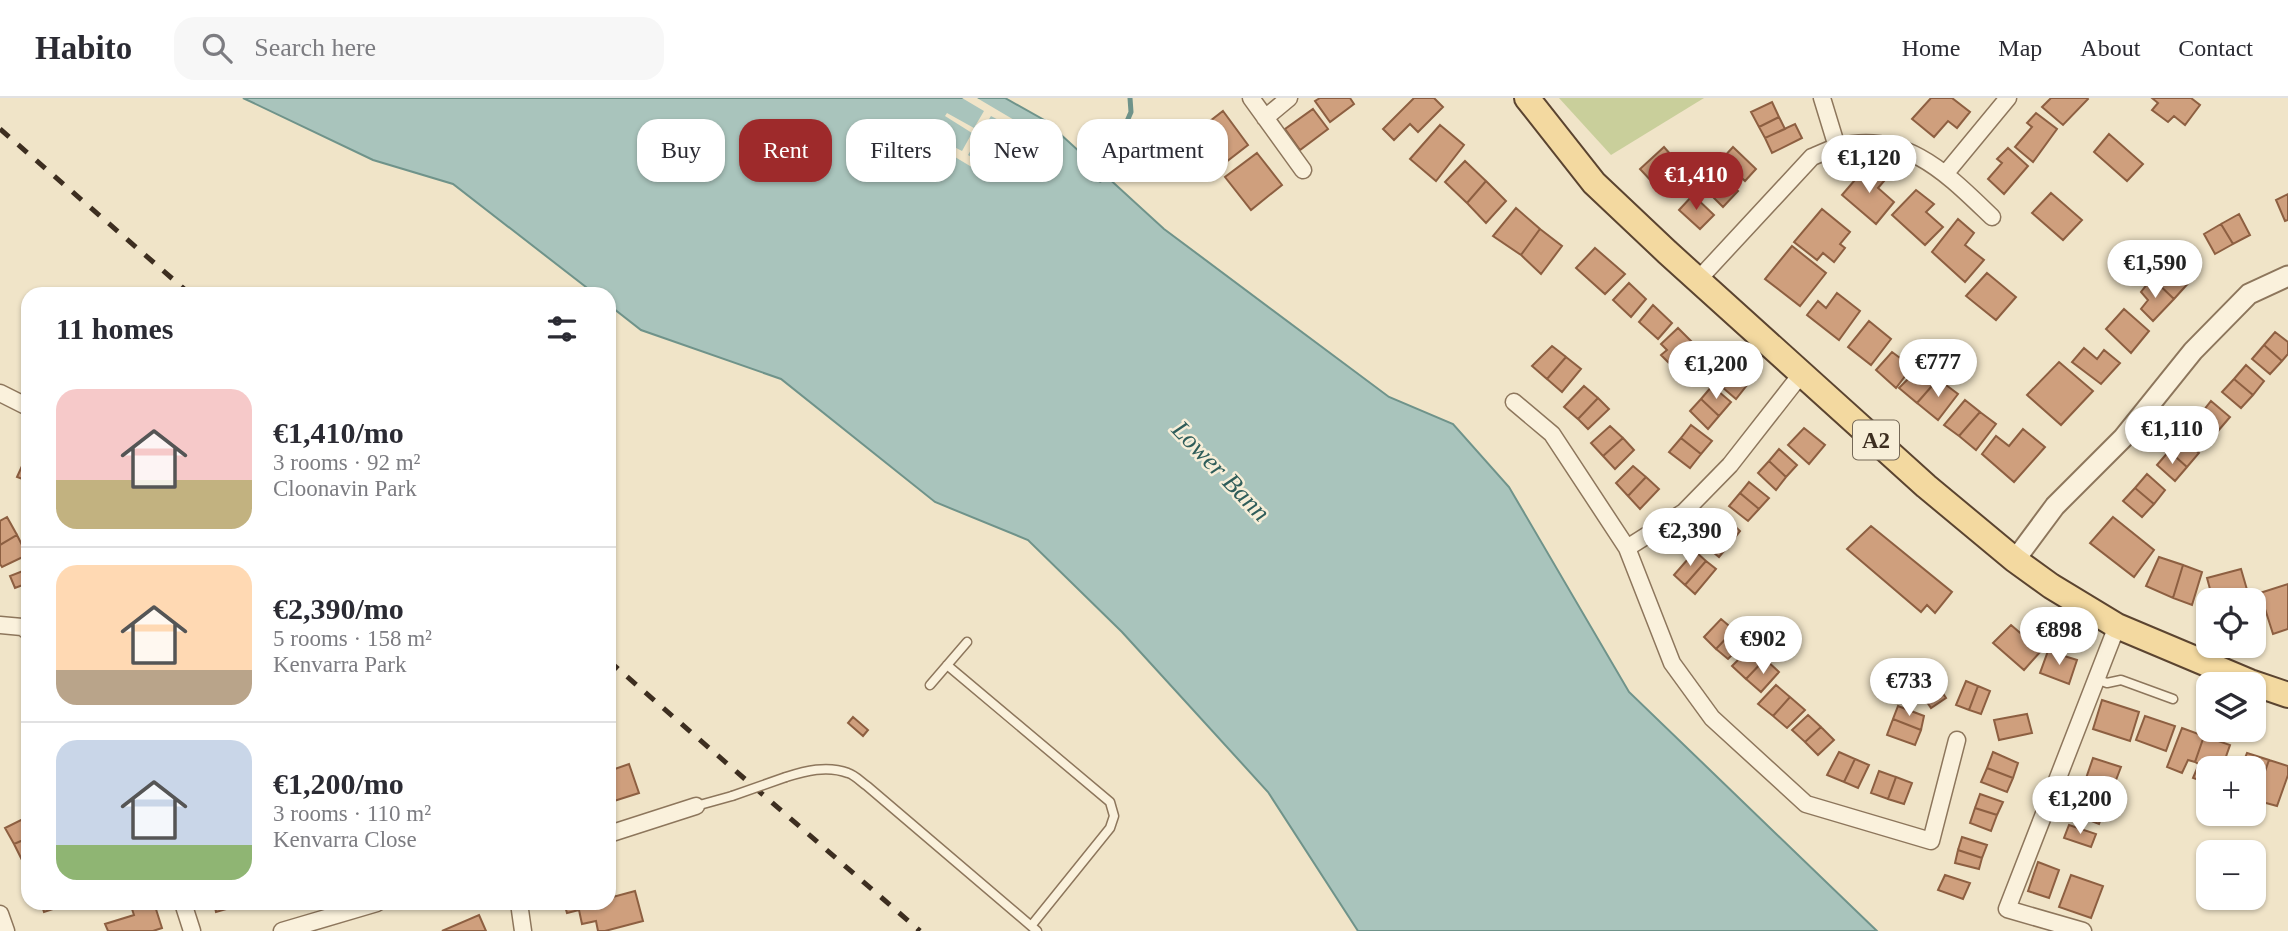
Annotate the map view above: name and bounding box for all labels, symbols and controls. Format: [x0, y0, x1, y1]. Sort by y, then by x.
search box [174, 17, 664, 80]
icon: search [198, 29, 236, 67]
text: Habito [35, 30, 132, 66]
text: Search here [254, 33, 376, 62]
text: Home [1902, 35, 1960, 61]
text: Map [1998, 35, 2042, 61]
text: About [2080, 35, 2140, 61]
text: Contact [2178, 35, 2253, 61]
chip: Buy [637, 119, 725, 182]
chip: Rent [739, 119, 832, 182]
chip: Filters [846, 119, 956, 182]
chip: New [970, 119, 1063, 182]
chip: Apartment [1077, 119, 1228, 182]
pin: €1,120 [1812, 136, 1926, 195]
text: €1,120 [1837, 145, 1901, 170]
pin: €1,410 [1639, 152, 1753, 212]
text: €1,410 [1664, 162, 1728, 187]
pin: €1,590 [2098, 240, 2212, 300]
text: €1,590 [2123, 250, 2187, 275]
icon: filters [543, 310, 581, 348]
text: 11 homes [56, 312, 174, 345]
pin: €777 [1897, 340, 1979, 399]
pin: €1,200 [1659, 342, 1773, 401]
text: €777 [1915, 349, 1961, 374]
text: €1,200 [1684, 351, 1748, 376]
pin: €1,110 [2115, 406, 2229, 466]
water label: Lower Bann [1165, 414, 1276, 527]
text: €1,410/mo [273, 416, 404, 449]
text: €1,110 [2141, 416, 2203, 441]
icon: home [112, 417, 196, 501]
road number: A2 [1853, 420, 1899, 460]
text: 3 rooms · 92 m² [273, 450, 420, 475]
text: Cloonavin Park [273, 476, 417, 501]
pin: €2,390 [1633, 508, 1747, 568]
text: €2,390 [1658, 518, 1722, 543]
map controls [2196, 588, 2266, 910]
button: locate [2196, 588, 2266, 658]
text: €2,390/mo [273, 592, 404, 625]
icon: home [112, 593, 196, 677]
pin: €898 [2018, 608, 2100, 667]
pin: €902 [1722, 616, 1804, 676]
text: €898 [2036, 617, 2082, 642]
text: 5 rooms · 158 m² [273, 626, 432, 651]
text: €902 [1740, 626, 1786, 651]
text: Kenvarra Park [273, 652, 406, 677]
pin: €733 [1868, 658, 1950, 718]
text: €733 [1886, 668, 1932, 693]
button: layers [2196, 672, 2266, 742]
button: + [2196, 756, 2266, 826]
text: €1,200/mo [273, 767, 404, 800]
icon: home [112, 768, 196, 852]
pin: €1,200 [2023, 776, 2137, 836]
text: €1,200 [2048, 786, 2112, 811]
text: 3 rooms · 110 m² [273, 801, 431, 826]
text: Kenvarra Close [273, 827, 417, 852]
button: − [2196, 840, 2266, 910]

